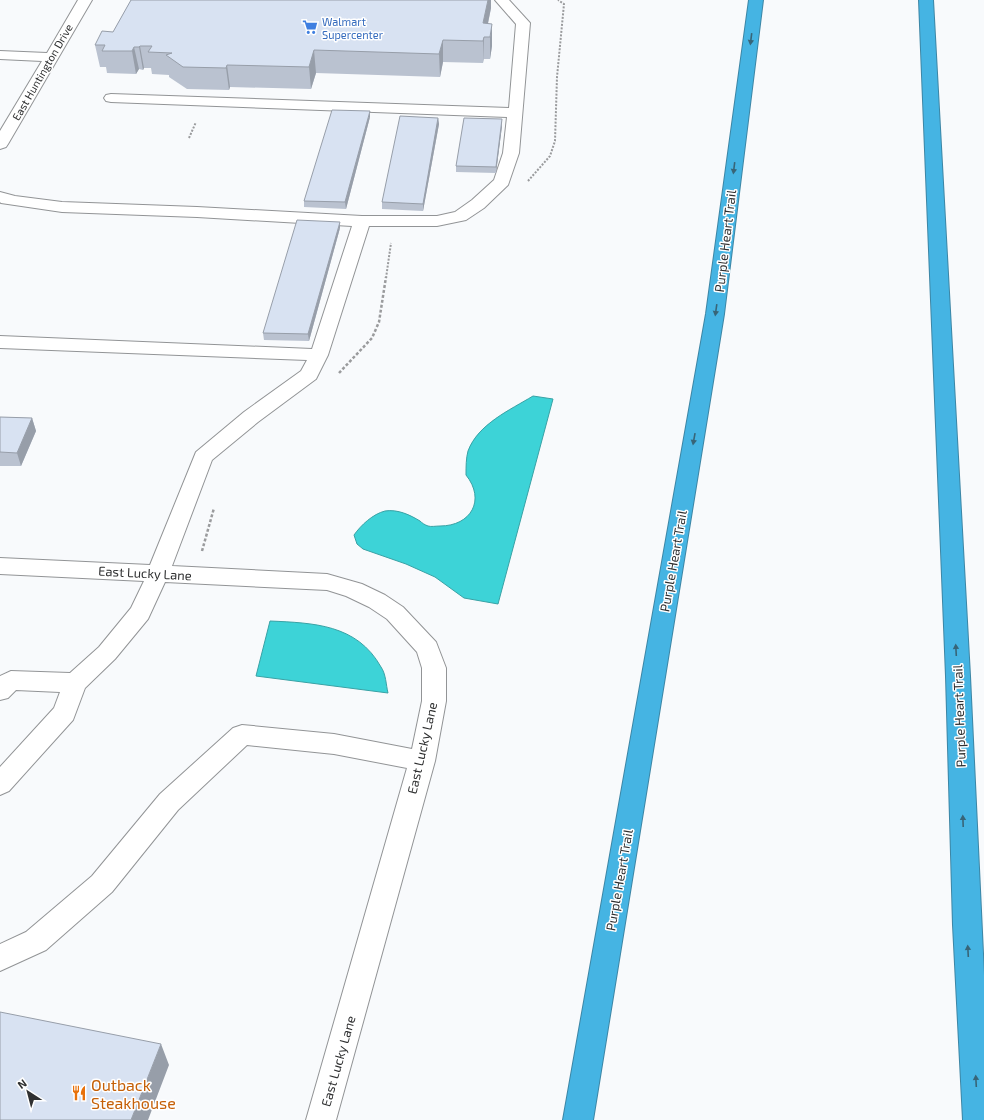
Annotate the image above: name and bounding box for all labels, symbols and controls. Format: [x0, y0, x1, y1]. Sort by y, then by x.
place label: Walmart Supercenter [322, 15, 384, 41]
supermarket icon: Walmart Supercenter [301, 18, 319, 36]
street label: East Huntington Drive [9, 21, 75, 123]
one-way arrow [748, 33, 754, 45]
one-way arrow [731, 162, 737, 174]
street label: Purple Heart Trail [711, 189, 739, 293]
one-way arrow [713, 304, 719, 317]
one-way arrow [691, 433, 697, 445]
street label: Purple Heart Trail [656, 509, 690, 613]
street label: East Lucky Lane [98, 563, 192, 583]
one-way arrow [953, 644, 960, 656]
street label: Purple Heart Trail [949, 664, 969, 768]
street label: East Lucky Lane [404, 700, 440, 795]
one-way arrow [960, 814, 966, 827]
street label: Purple Heart Trail [602, 828, 636, 932]
one-way arrow [965, 944, 971, 957]
street label: East Lucky Lane [317, 1014, 359, 1108]
north arrow [8, 1072, 48, 1112]
place label: Outback Steakhouse [91, 1075, 176, 1112]
one-way arrow [972, 1075, 979, 1087]
text: N [15, 1076, 29, 1091]
restaurant icon: Outback Steakhouse [70, 1084, 88, 1102]

